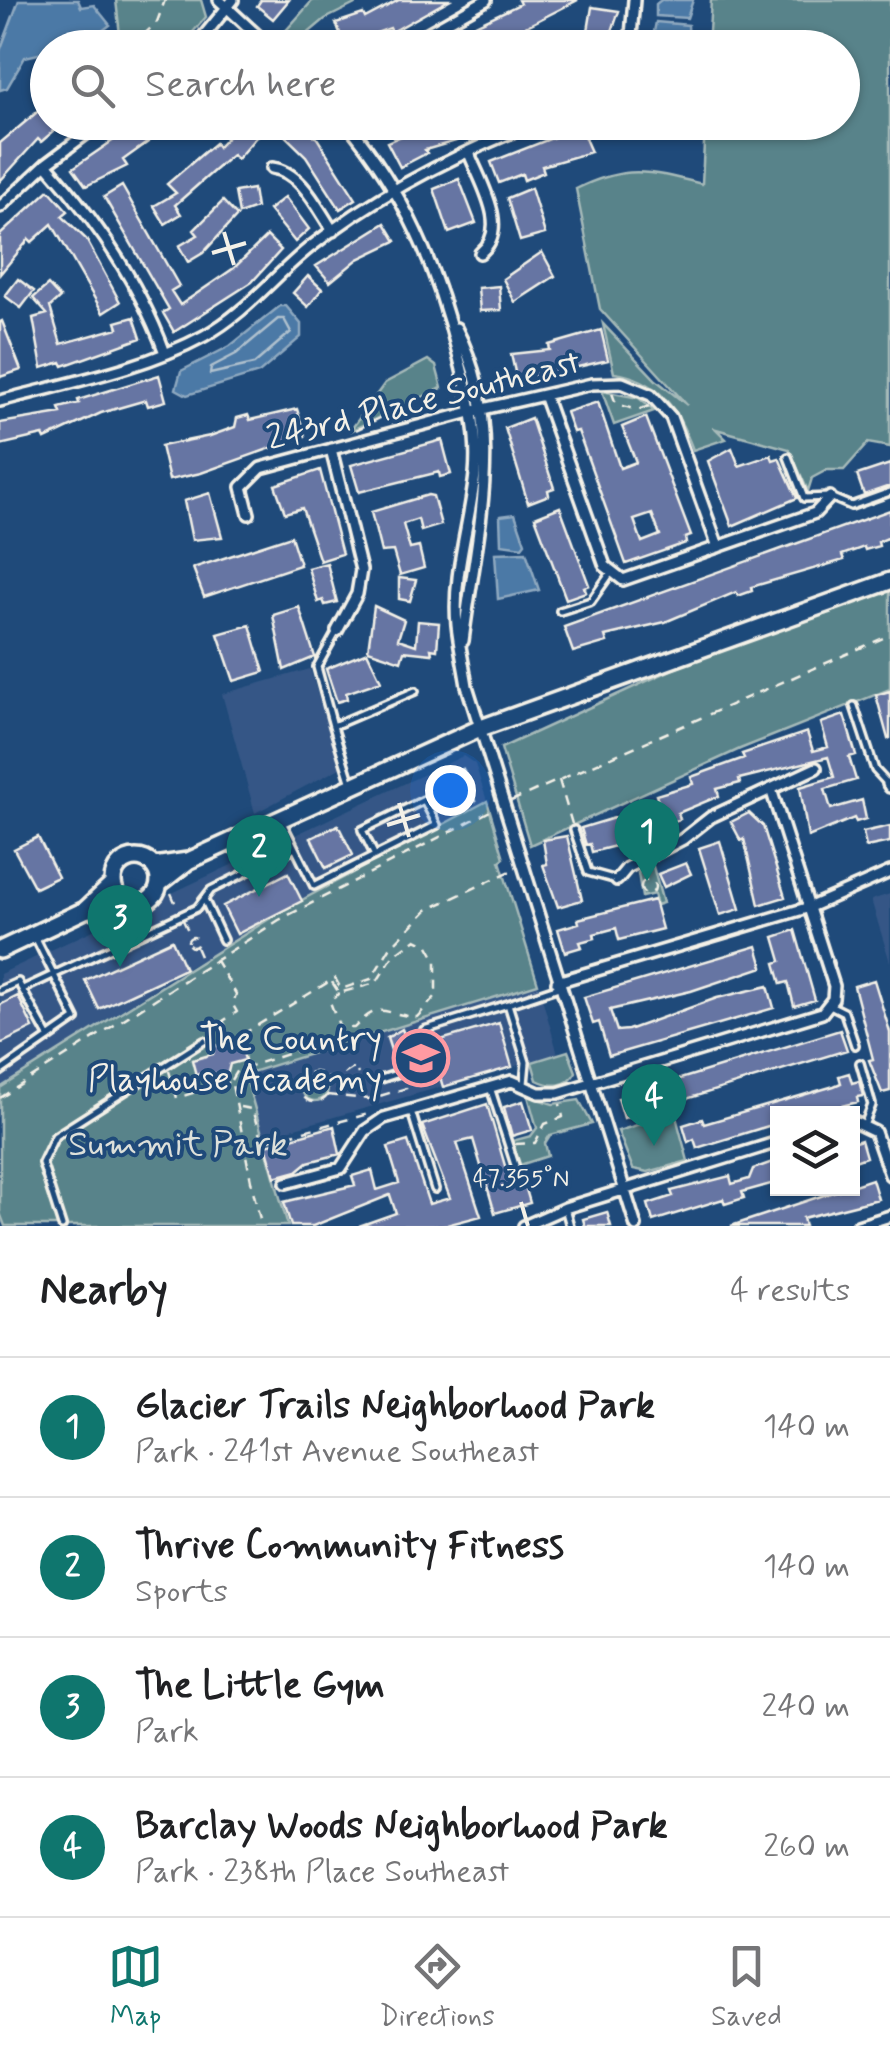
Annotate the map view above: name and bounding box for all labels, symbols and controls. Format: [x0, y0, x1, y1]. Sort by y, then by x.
search box [30, 30, 860, 140]
icon: search [65, 58, 120, 113]
text: Search here [145, 61, 336, 110]
street label: 243rd Place Southeast [262, 340, 585, 462]
your location [425, 765, 476, 816]
pin: 1 [614, 798, 680, 881]
pin: 2 [226, 814, 292, 897]
pin: 3 [88, 884, 152, 967]
place label: The Country Playhouse Academy [88, 1017, 382, 1103]
school or university icon: The Country Playhouse Academy [391, 1028, 451, 1088]
pin: 4 [622, 1064, 686, 1146]
map controls [770, 1106, 860, 1196]
button: layers [770, 1106, 860, 1196]
park label: Summit Park [68, 1122, 288, 1168]
text: 47.355°N [473, 1163, 569, 1196]
text: Nearby [40, 1264, 168, 1319]
text: 4 results [730, 1270, 850, 1312]
text: Glacier Trails Neighborhood Park [135, 1382, 655, 1431]
text: 1 [65, 1406, 80, 1448]
text: 140 m [763, 1406, 850, 1448]
text: Park · 241st Avenue Southeast [135, 1431, 539, 1473]
text: Thrive Community Fitness [135, 1522, 564, 1571]
text: 2 [65, 1546, 80, 1588]
text: 140 m [763, 1546, 850, 1588]
text: Sports [135, 1571, 228, 1613]
text: The Little Gym [135, 1662, 385, 1711]
text: 3 [65, 1686, 80, 1728]
text: 240 m [762, 1686, 850, 1728]
text: Park [135, 1711, 199, 1753]
text: Barclay Woods Neighborhood Park [135, 1802, 668, 1851]
text: 4 [63, 1826, 82, 1868]
text: 260 m [763, 1826, 850, 1868]
text: Park · 238th Place Southeast [135, 1851, 509, 1893]
tab: Map [108, 1939, 163, 2036]
tab: Directions [380, 1939, 495, 2036]
tab: Saved [711, 1939, 782, 2036]

